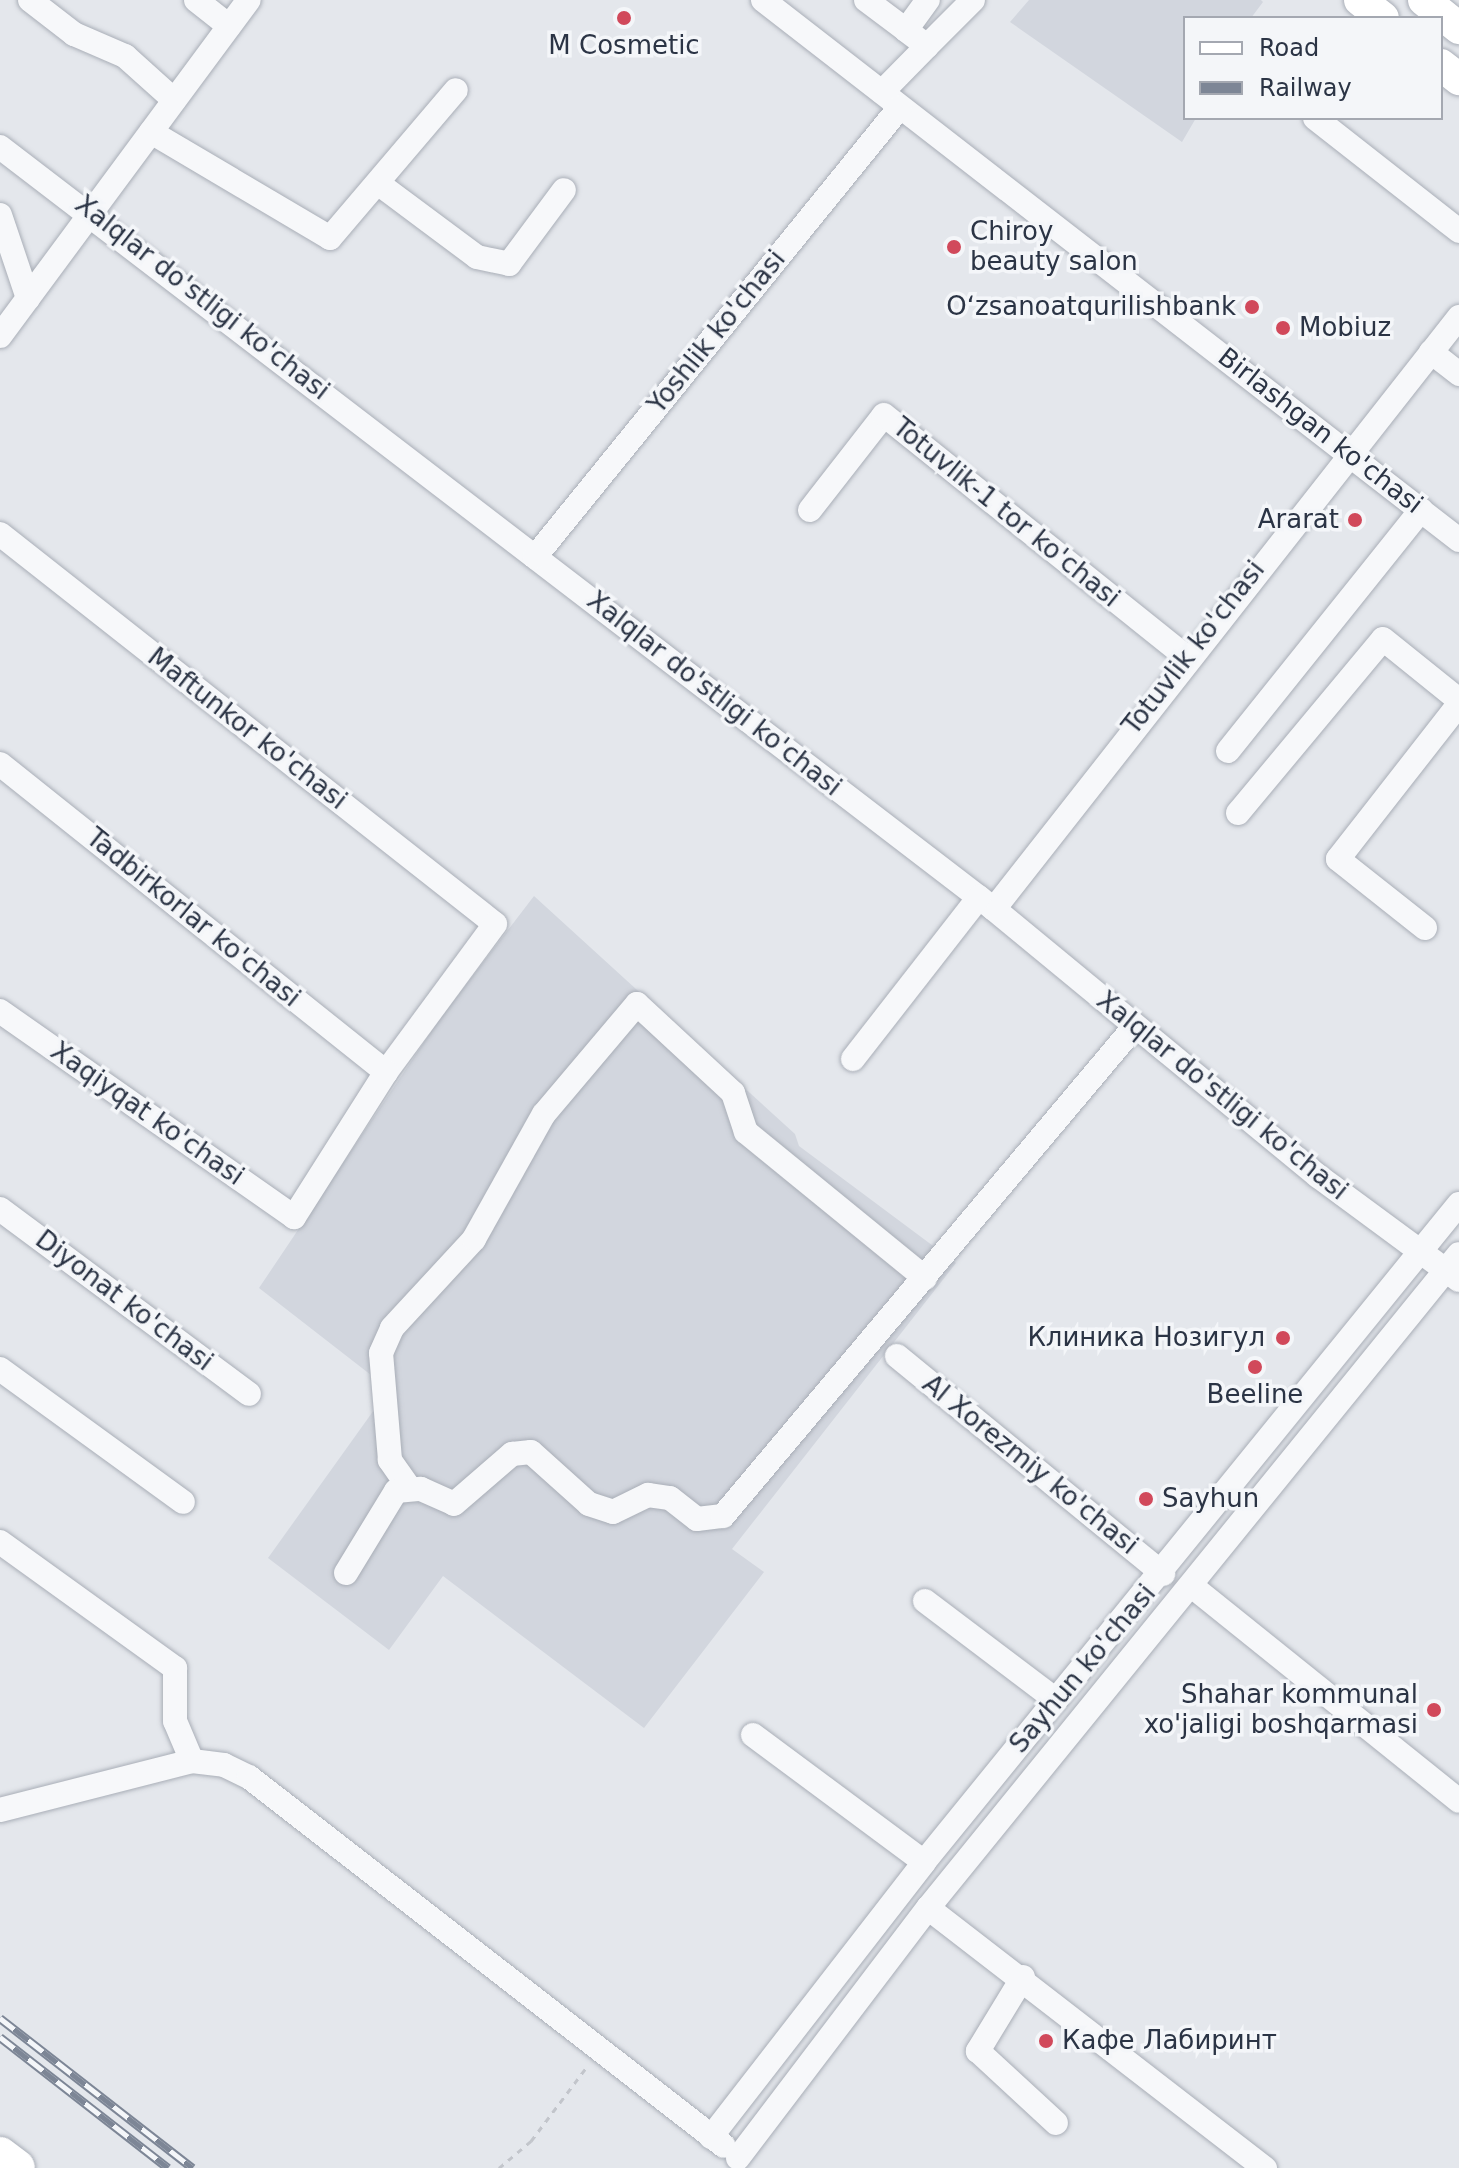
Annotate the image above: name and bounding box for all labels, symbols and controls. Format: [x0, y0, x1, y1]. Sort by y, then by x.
marker: M Cosmetic [615, 9, 633, 27]
legend [1183, 16, 1443, 120]
place label: M Cosmetic [548, 30, 700, 62]
text: Road [1259, 34, 1319, 62]
text: Railway [1259, 74, 1352, 102]
street label: Xalqlar do'stligi ko'chasi [69, 189, 335, 407]
place label: Chiroy beauty salon [970, 216, 1138, 278]
marker: Chiroy beauty salon [945, 238, 963, 256]
street label: Yoshlik ko'chasi [642, 244, 792, 420]
place label: Oʻzsanoatqurilishbank [946, 291, 1236, 323]
marker: Oʻzsanoatqurilishbank [1243, 298, 1261, 316]
place label: Mobiuz [1299, 312, 1391, 344]
marker: Mobiuz [1274, 319, 1292, 337]
street label: Birlashgan ko'chasi [1212, 342, 1428, 520]
street label: Totuvlik-1 tor ko'chasi [886, 412, 1126, 614]
place label: Ararat [1258, 504, 1339, 536]
marker: Ararat [1346, 511, 1364, 529]
street label: Totuvlik ko'chasi [1116, 555, 1272, 741]
street label: Xalqlar do'stligi ko'chasi [581, 585, 847, 803]
street label: Maftunkor ko'chasi [141, 642, 353, 816]
street label: Tadbirkorlar ko'chasi [80, 822, 306, 1014]
street label: Xalqlar do'stligi ko'chasi [1090, 985, 1354, 1207]
street label: Xaqiyqat ko'chasi [44, 1036, 250, 1192]
street label: Diyonat ko'chasi [29, 1224, 219, 1378]
place label: Клиника Нозигул [1027, 1322, 1265, 1354]
marker: Клиника Нозигул [1272, 1327, 1294, 1349]
marker: Beeline [1246, 1358, 1264, 1376]
street label: Al Xorezmiy ko'chasi [916, 1369, 1144, 1561]
place label: Beeline [1207, 1379, 1303, 1411]
place label: Sayhun [1162, 1483, 1259, 1515]
marker: Sayhun [1137, 1490, 1155, 1508]
street label: Sayhun ko'chasi [1003, 1578, 1163, 1760]
place label: Shahar kommunal xo'jaligi boshqarmasi [1144, 1679, 1418, 1740]
marker: Shahar kommunal xo'jaligi boshqarmasi [1425, 1701, 1443, 1719]
place label: Кафе Лабиринт [1062, 2025, 1277, 2057]
marker: Кафе Лабиринт [1037, 2032, 1055, 2050]

